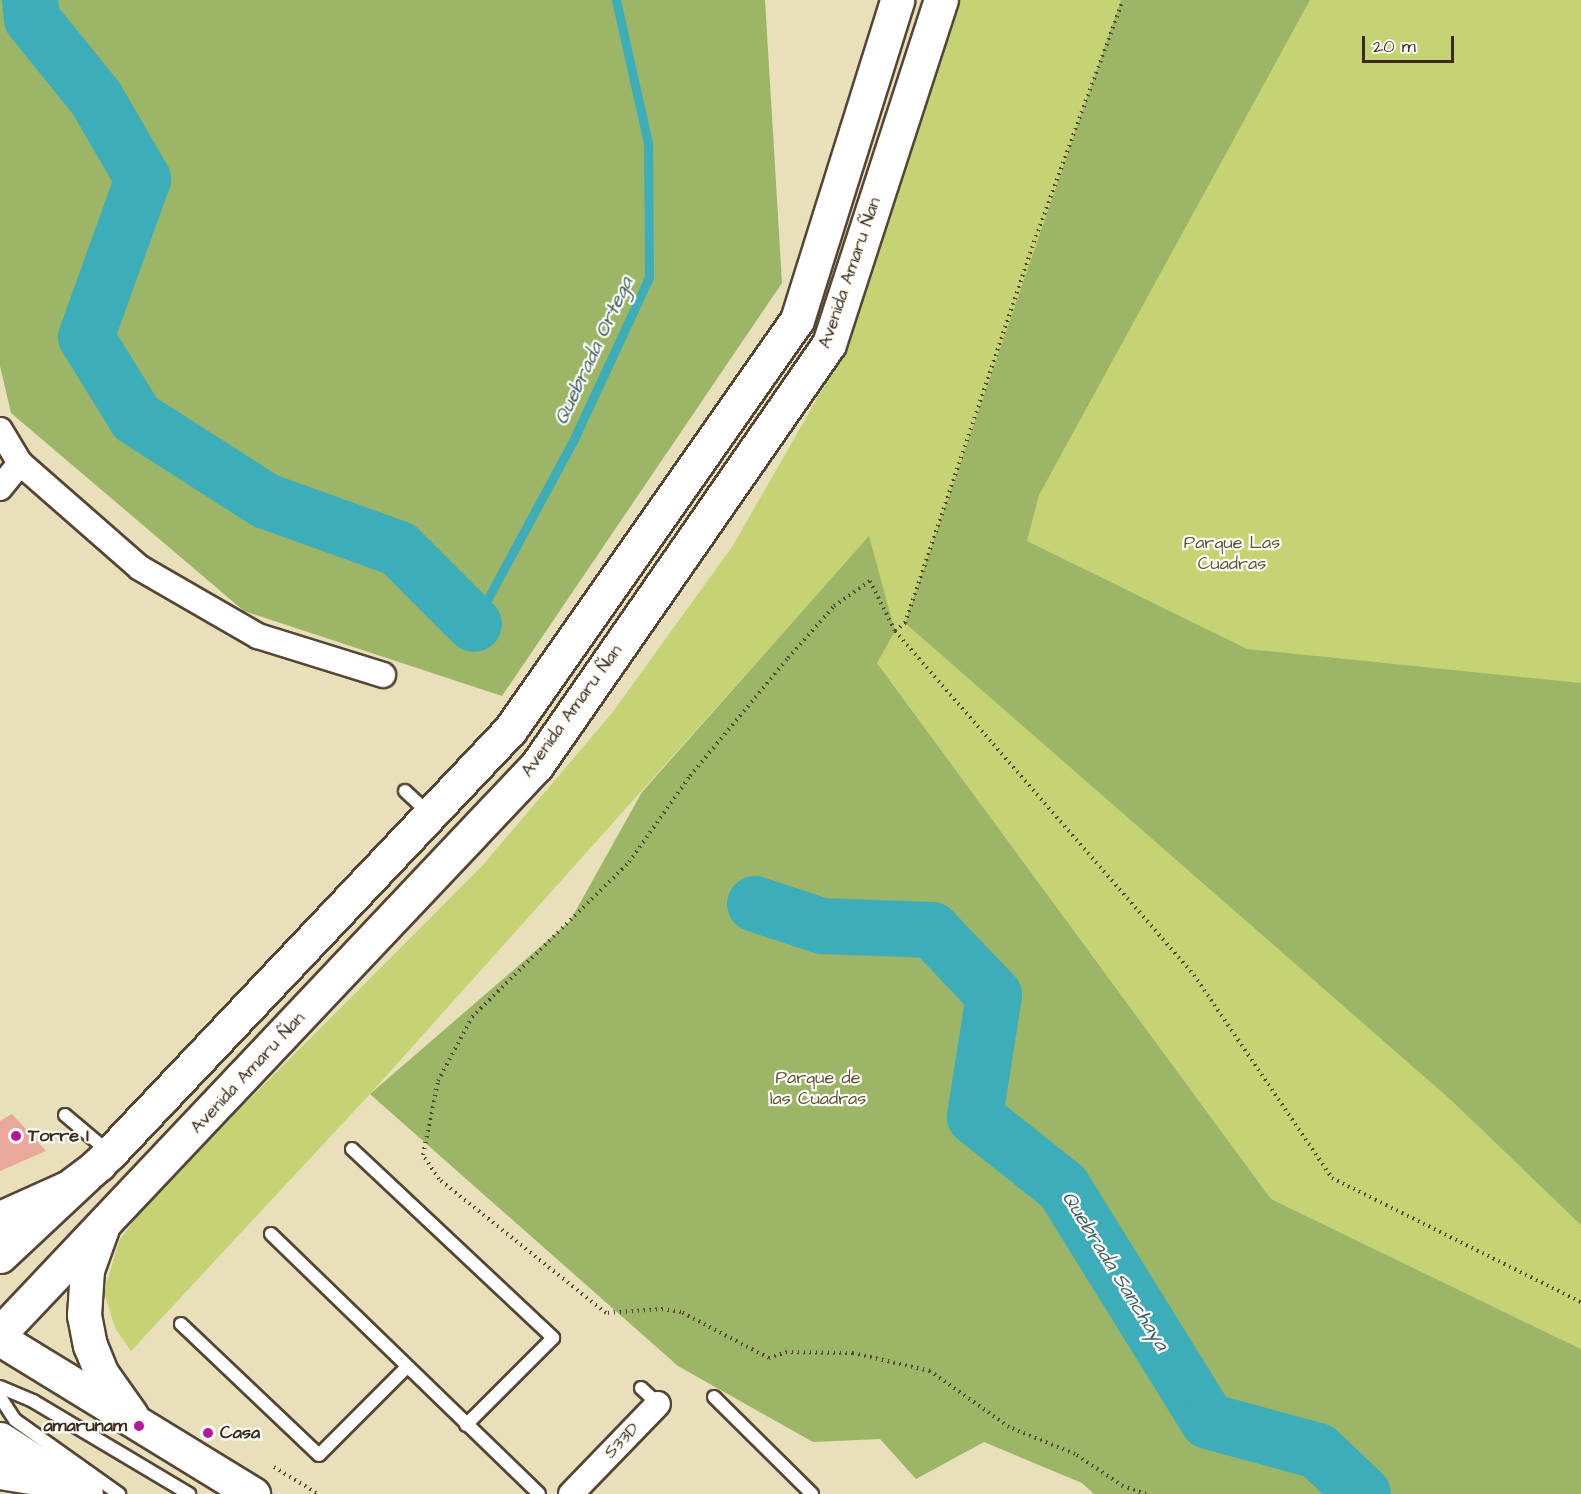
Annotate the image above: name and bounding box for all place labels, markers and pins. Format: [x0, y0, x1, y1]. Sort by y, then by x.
place label: Torre I [28, 1125, 89, 1147]
marker: Torre I [9, 1129, 23, 1143]
place label: amarunam [43, 1415, 127, 1437]
marker: amarunam [132, 1419, 146, 1433]
place label: Casa [220, 1422, 260, 1444]
marker: Casa [201, 1426, 215, 1440]

